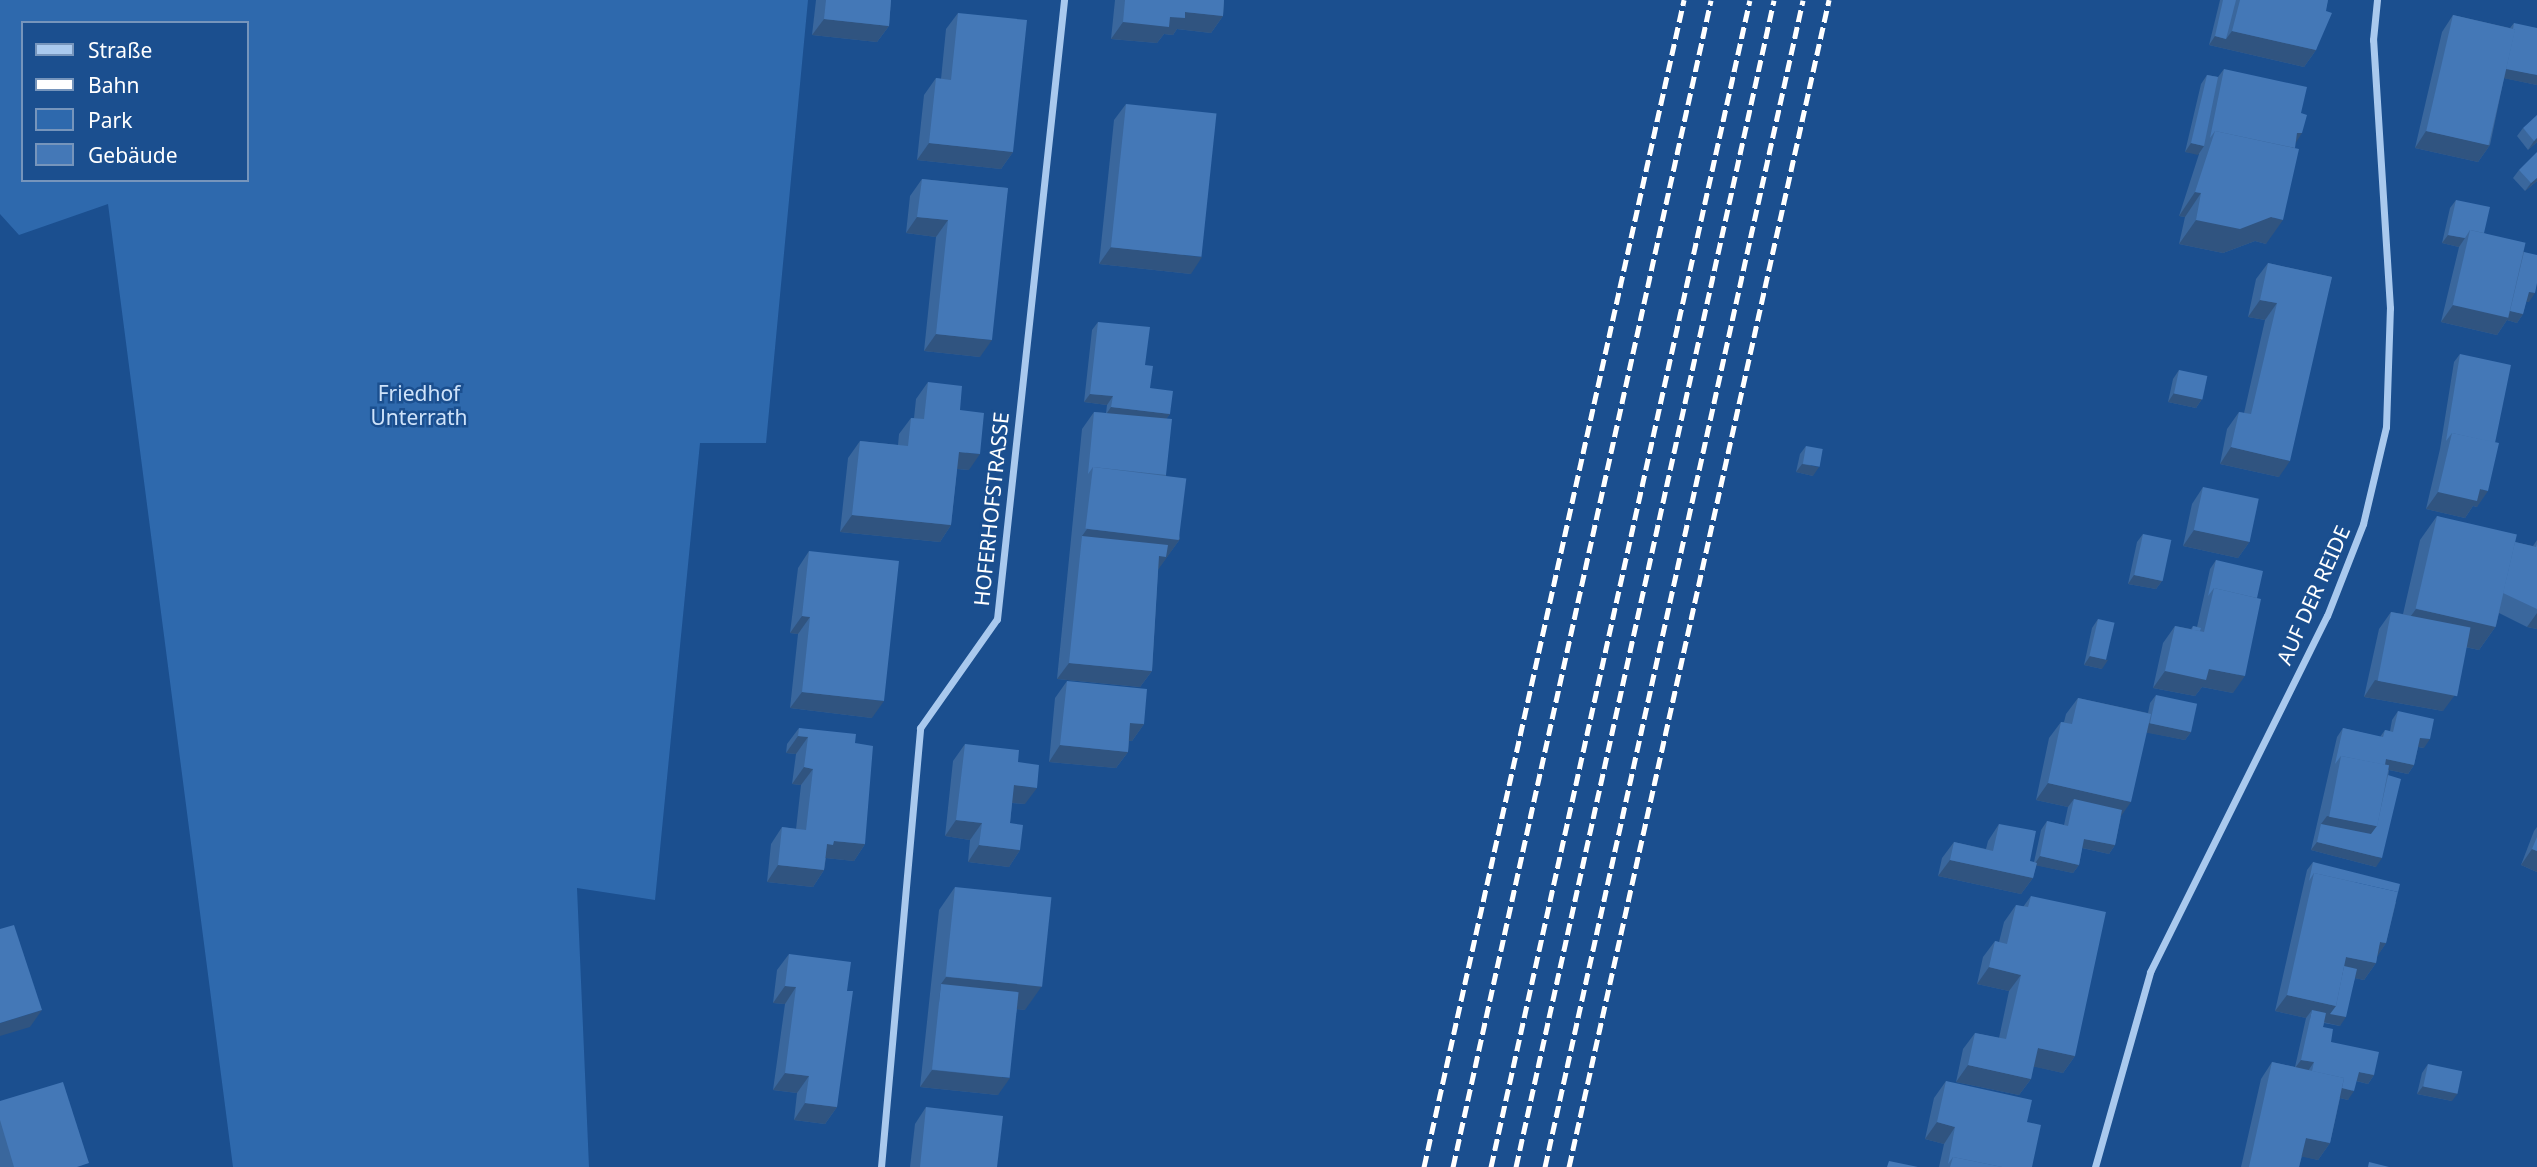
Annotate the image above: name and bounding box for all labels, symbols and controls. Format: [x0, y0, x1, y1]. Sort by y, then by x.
legend [21, 21, 248, 182]
text: Straße [88, 36, 152, 64]
text: Bahn [88, 71, 139, 99]
text: Park [88, 106, 132, 134]
text: Gebäude [88, 141, 178, 169]
park label: Friedhof Unterrath [370, 380, 468, 430]
street label: HOFERHOFSTRASSE [968, 411, 1014, 607]
street label: AUF DER REIDE [2271, 522, 2355, 668]

